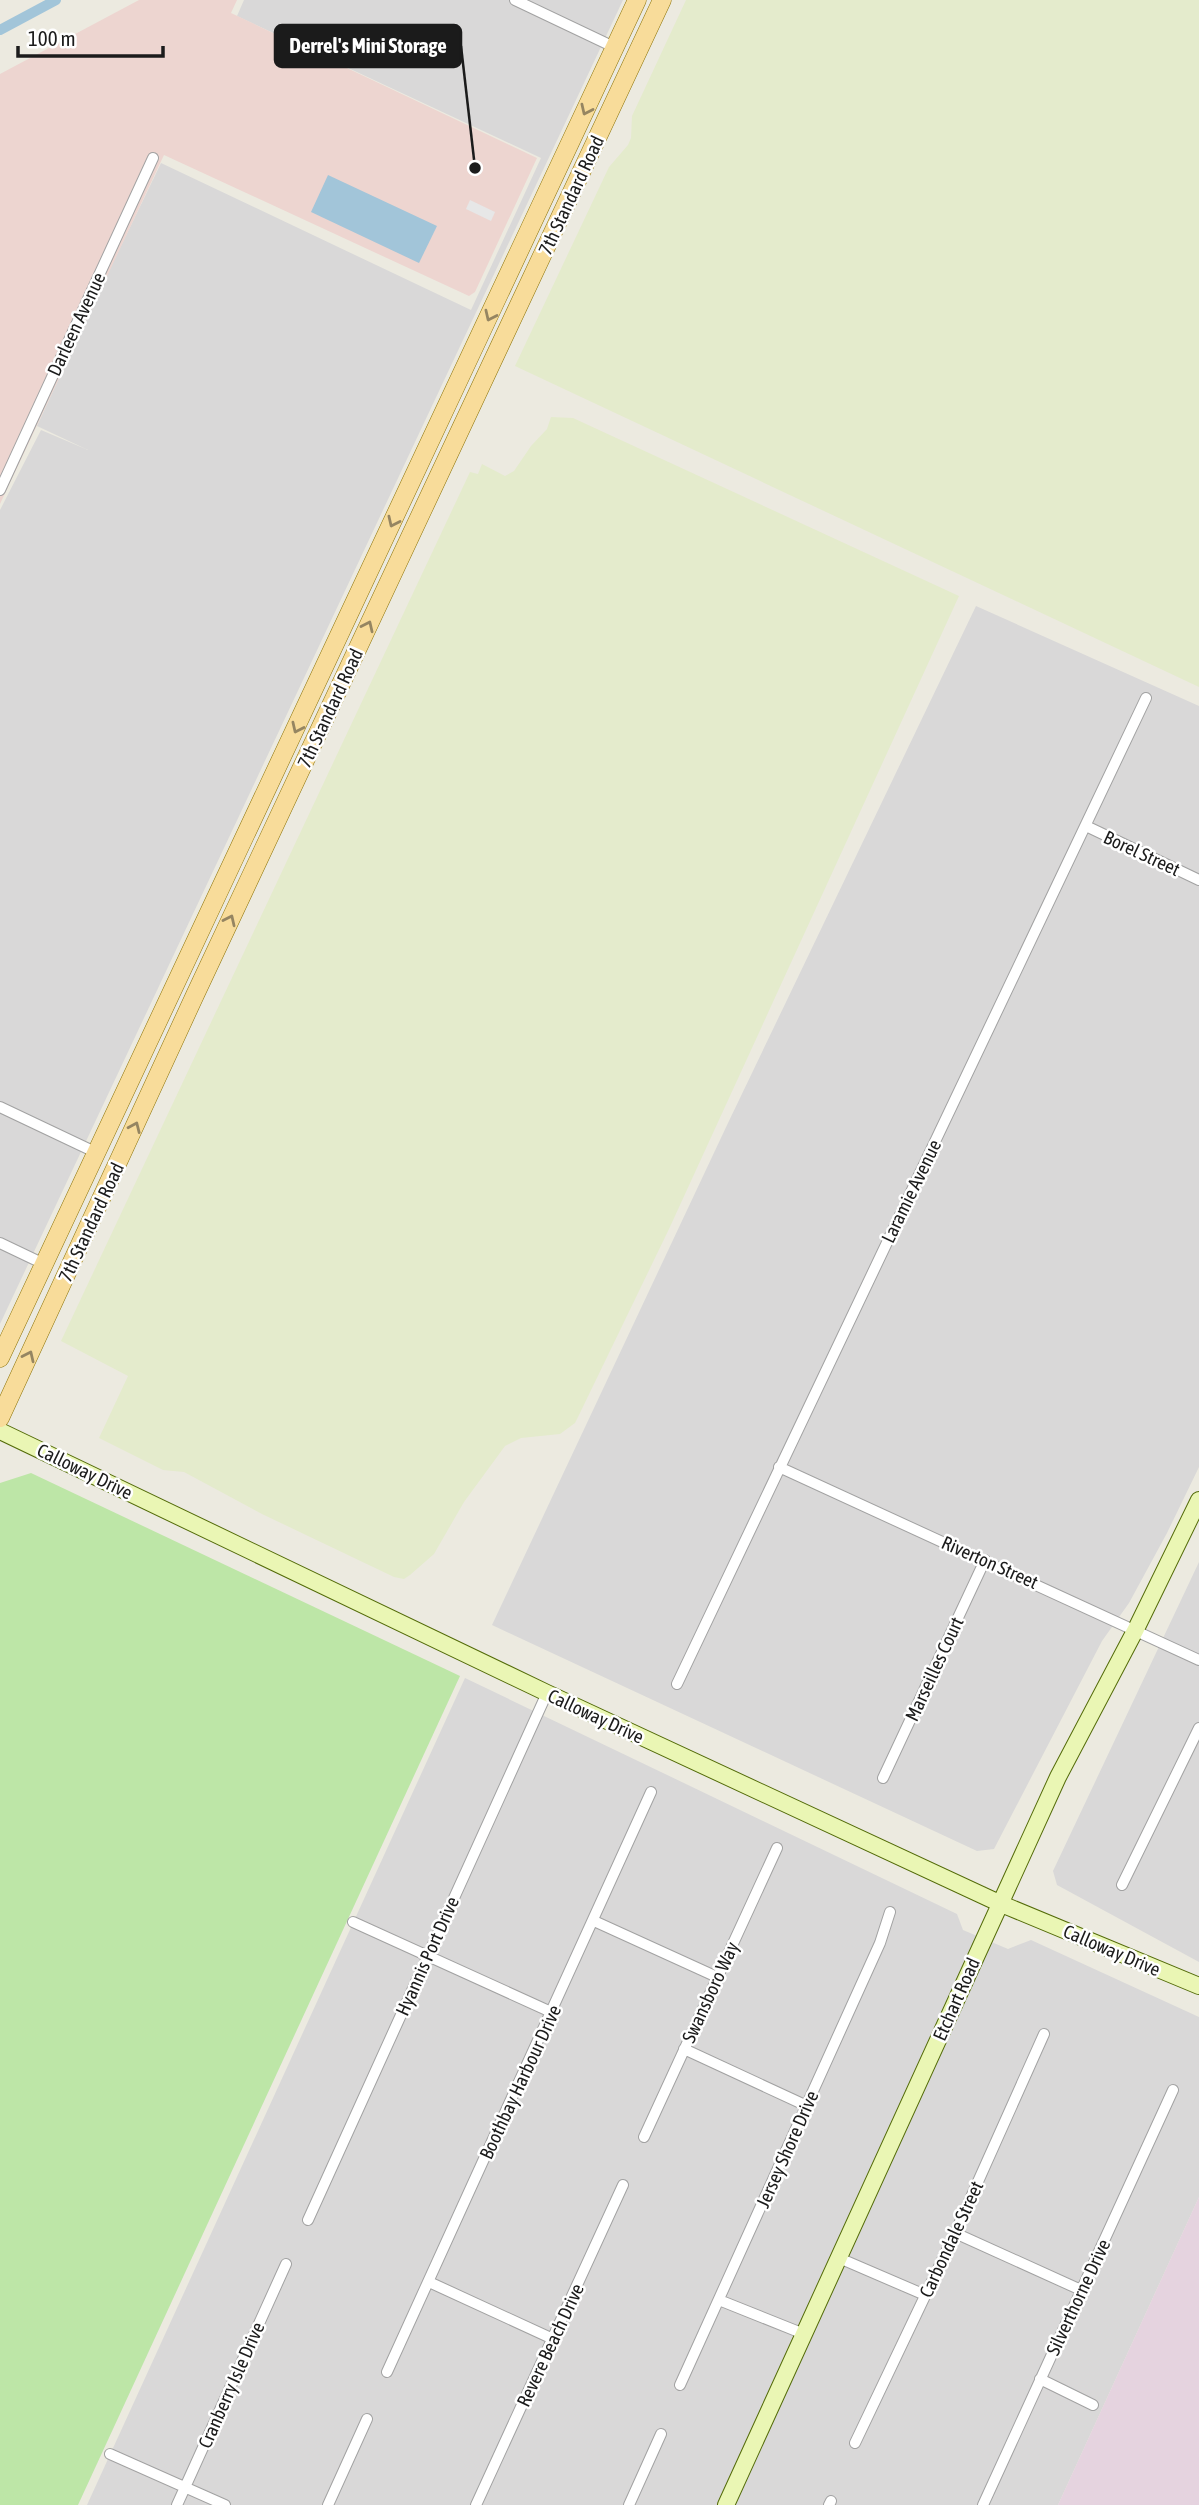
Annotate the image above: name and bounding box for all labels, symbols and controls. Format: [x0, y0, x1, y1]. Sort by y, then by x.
scale bar [18, 14, 163, 58]
callout: Derrel's Mini Storage [275, 25, 461, 67]
text: 100 m [28, 26, 76, 50]
text: Derrel's Mini Storage [289, 33, 447, 57]
one-way arrow [581, 103, 595, 115]
street label: 7th Standard Road [534, 132, 608, 258]
street label: Darleen Avenue [42, 269, 110, 379]
one-way arrow [484, 309, 498, 321]
one-way arrow [388, 515, 402, 527]
one-way arrow [360, 621, 374, 633]
street label: 7th Standard Road [293, 645, 367, 771]
one-way arrow [291, 720, 305, 733]
street label: Borel Street [1100, 826, 1184, 880]
one-way arrow [222, 915, 236, 927]
one-way arrow [127, 1122, 141, 1134]
street label: Laramie Avenue [877, 1136, 945, 1246]
street label: 7th Standard Road [54, 1159, 128, 1285]
one-way arrow [21, 1351, 35, 1363]
street label: Calloway Drive [34, 1438, 136, 1504]
street label: Riverton Street [938, 1531, 1042, 1593]
street label: Marseilles Court [900, 1613, 968, 1725]
street label: Calloway Drive [545, 1684, 647, 1748]
street label: Hyannis Port Drive [391, 1893, 463, 2019]
street label: Calloway Drive [1060, 1920, 1164, 1980]
street label: Swansboro Way [677, 1938, 743, 2046]
street label: Etchart Road [928, 1954, 984, 2044]
street label: Boothbay Harbour Drive [475, 2001, 565, 2163]
street label: Jersey Shore Drive [751, 2087, 823, 2211]
street label: Carbondale Street [914, 2177, 988, 2301]
street label: Silverthorne Drive [1042, 2236, 1114, 2358]
street label: Revere Beach Drive [512, 2280, 588, 2410]
street label: Cranberry Isle Drive [193, 2319, 269, 2451]

